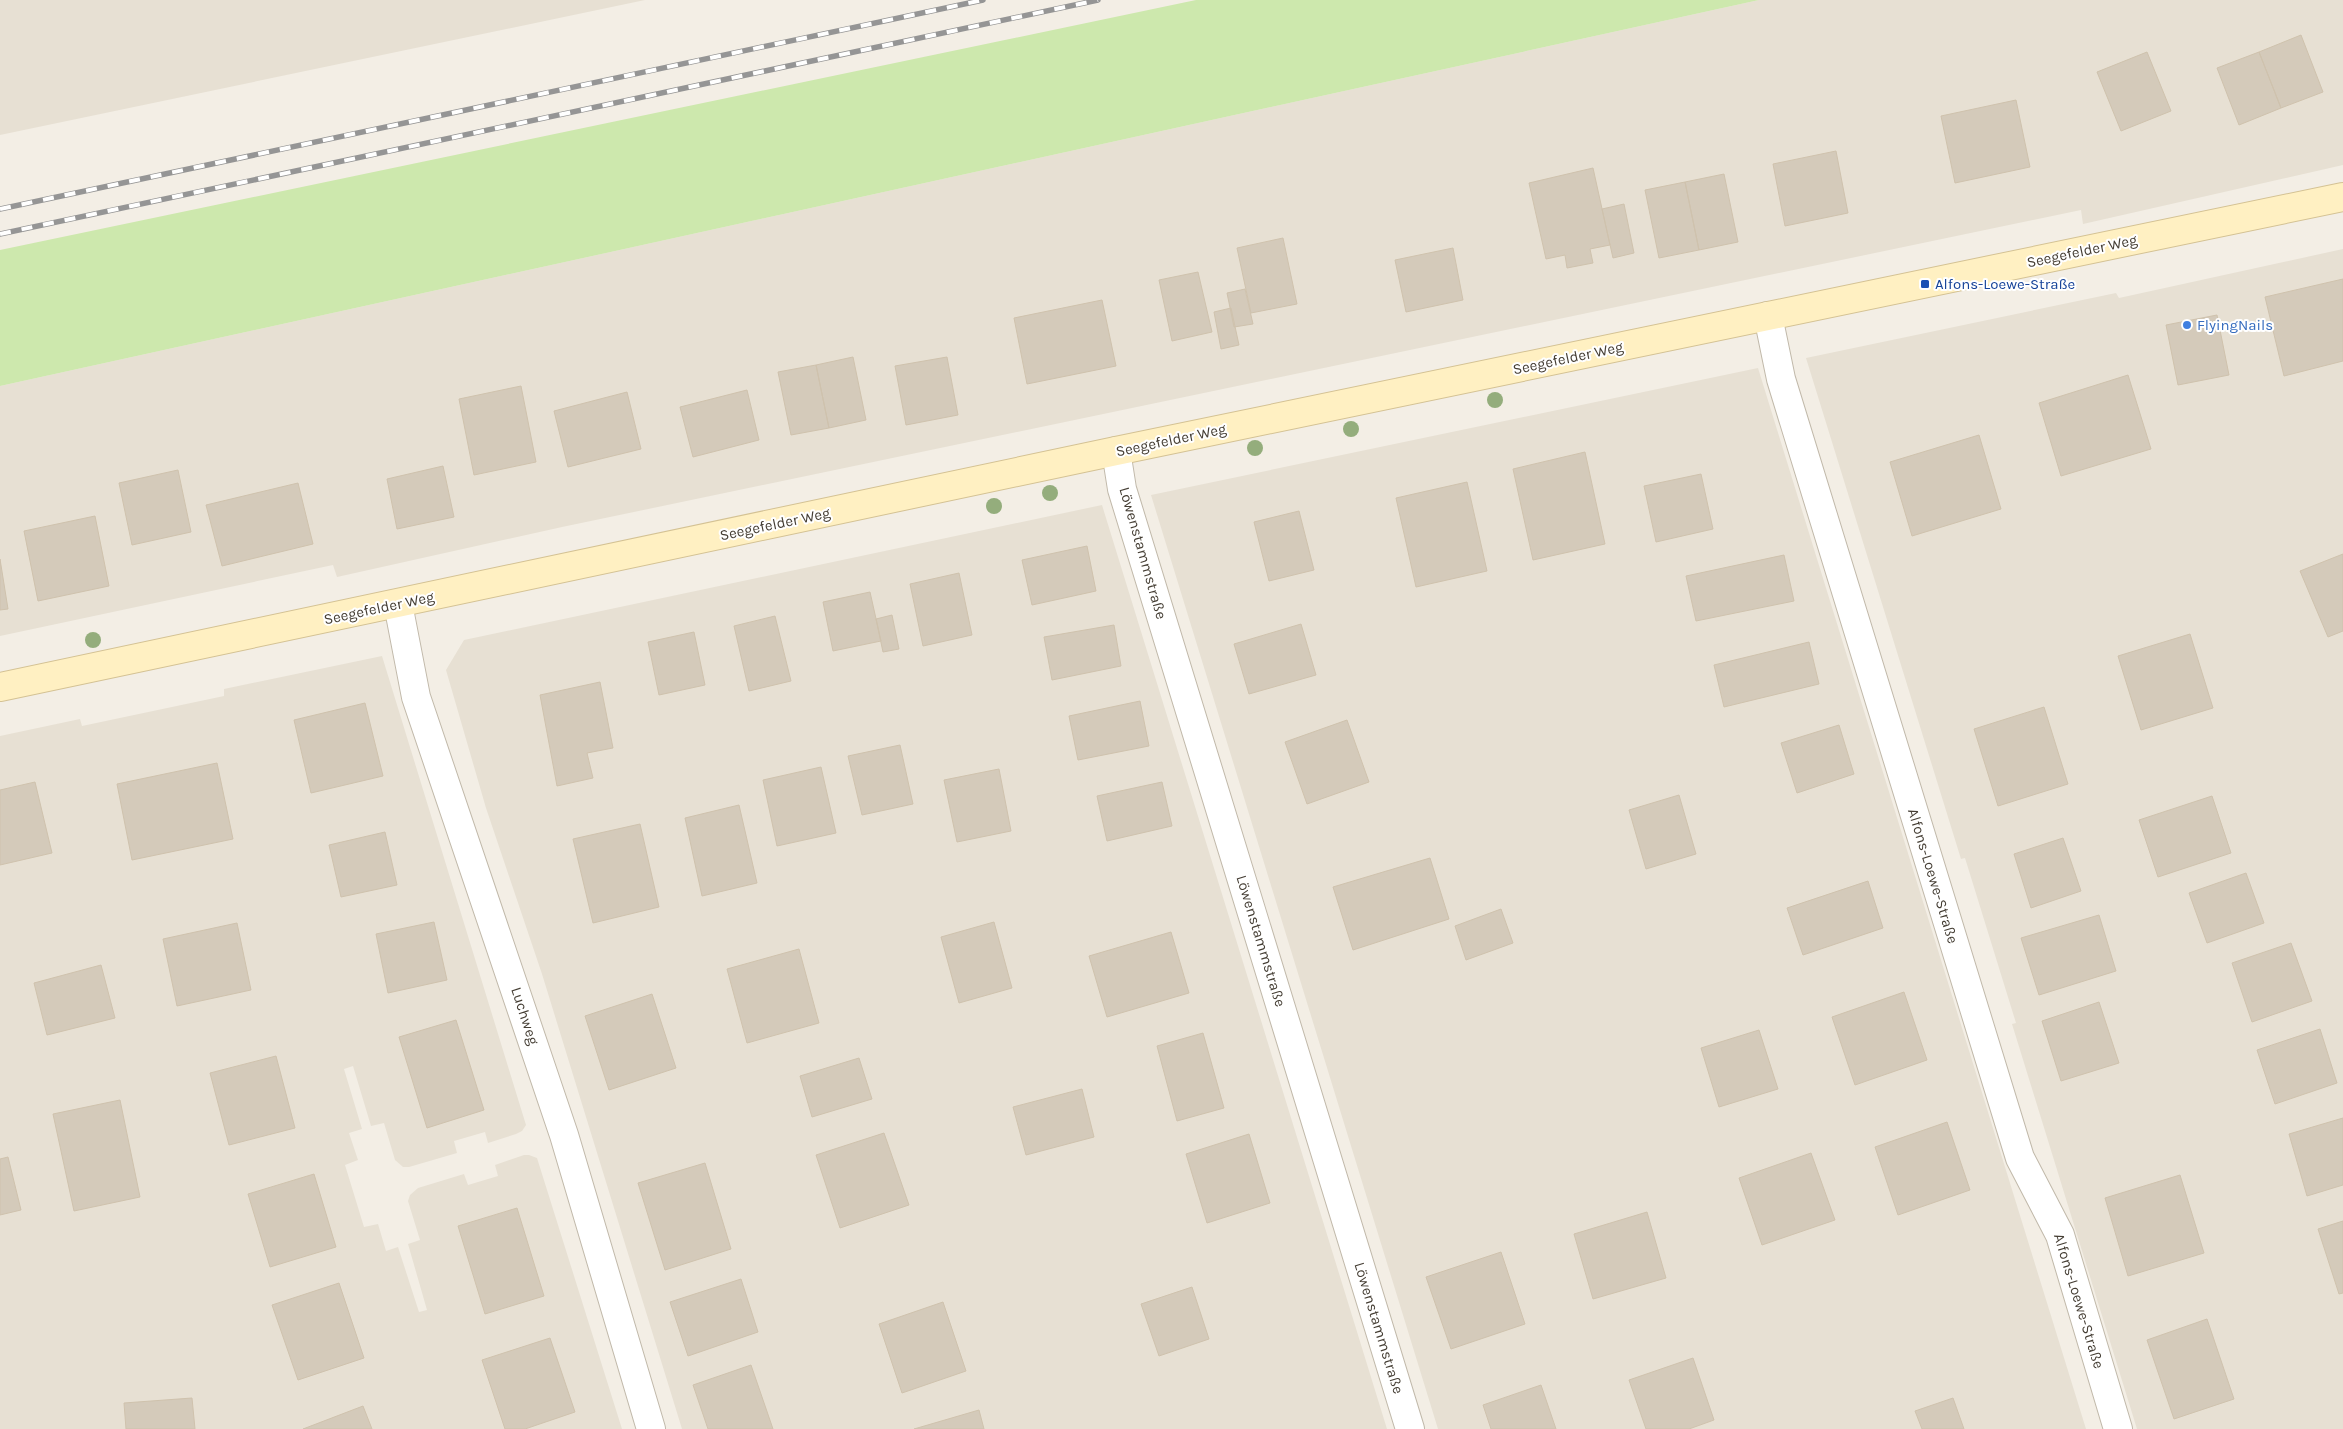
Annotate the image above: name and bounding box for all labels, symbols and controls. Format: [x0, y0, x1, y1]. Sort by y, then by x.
street label: Seegefelder Weg [2025, 230, 2139, 271]
place label: Alfons-Loewe-Straße [1935, 275, 2075, 293]
marker: Alfons-Loewe-Straße [1919, 278, 1931, 290]
place label: FlyingNails [2197, 316, 2273, 334]
marker: FlyingNails [2181, 319, 2193, 331]
street label: Seegefelder Weg [1511, 337, 1625, 378]
street label: Seegefelder Weg [1114, 419, 1228, 460]
street label: Löwenstammstraße [1115, 485, 1171, 621]
street label: Seegefelder Weg [718, 503, 832, 544]
street label: Seegefelder Weg [322, 587, 436, 628]
street label: Alfons-Loewe-Straße [1904, 806, 1962, 946]
street label: Löwenstammstraße [1232, 873, 1290, 1009]
street label: Luchweg [507, 985, 543, 1048]
street label: Alfons-Loewe-Straße [2050, 1231, 2108, 1371]
street label: Löwenstammstraße [1350, 1260, 1408, 1396]

